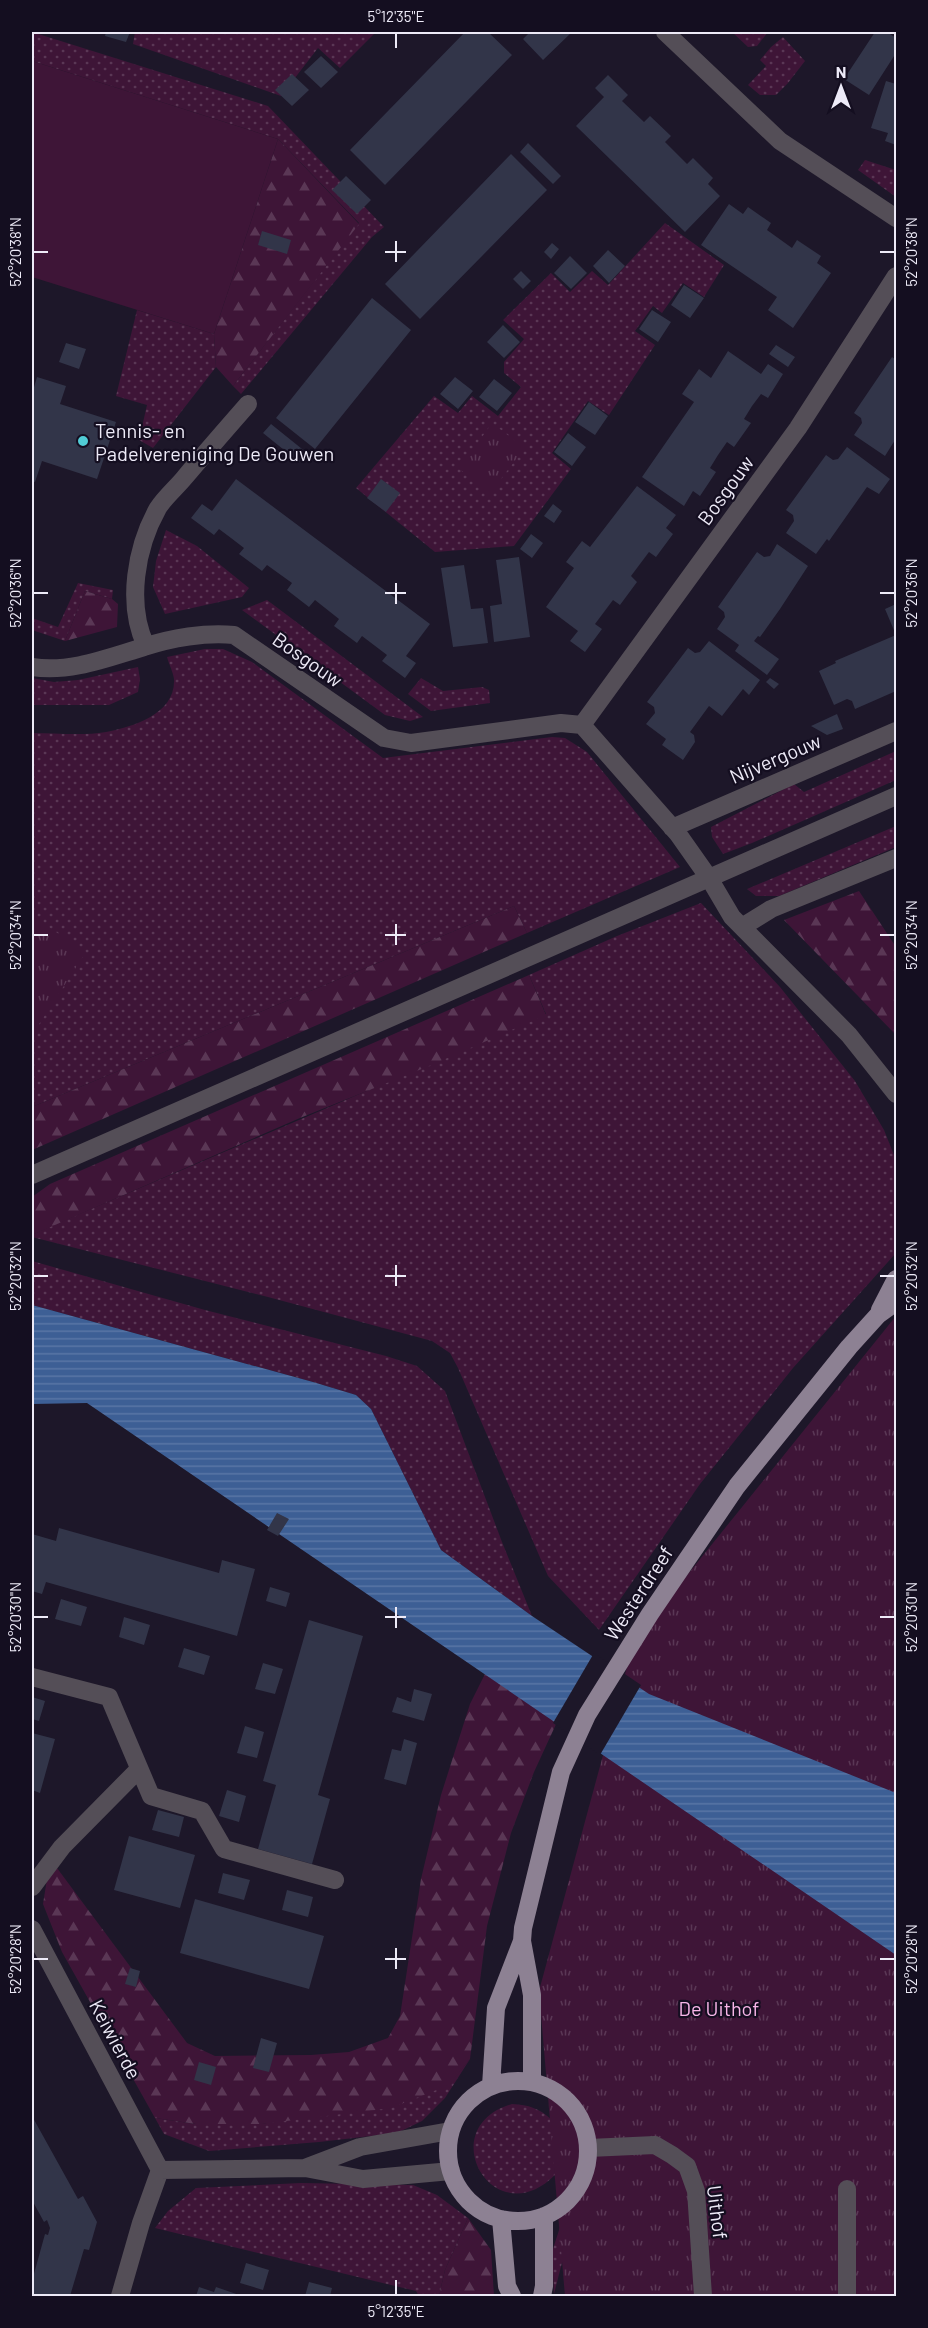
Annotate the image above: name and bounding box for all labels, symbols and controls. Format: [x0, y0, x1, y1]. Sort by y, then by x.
text: 5°12'35"E [367, 7, 425, 25]
north arrow [811, 57, 871, 117]
text: N [836, 62, 846, 81]
text: 52°20'38"N [6, 217, 24, 287]
text: 52°20'38"N [902, 217, 920, 287]
place label: Tennis- en Padelvereniging De Gouwen [95, 418, 334, 465]
marker: Tennis- en Padelvereniging De Gouwen [76, 434, 90, 448]
street label: Bosgouw [692, 451, 758, 529]
text: 52°20'36"N [6, 558, 24, 628]
text: 52°20'36"N [902, 558, 920, 628]
street label: Bosgouw [268, 626, 348, 692]
street label: Nijvergouw [726, 728, 824, 788]
text: 52°20'34"N [6, 900, 24, 970]
text: 52°20'34"N [902, 900, 920, 970]
text: 52°20'32"N [6, 1241, 24, 1311]
text: 52°20'32"N [902, 1241, 920, 1311]
street label: Westerdreef [599, 1541, 677, 1645]
text: 52°20'30"N [6, 1582, 24, 1652]
text: 52°20'30"N [902, 1582, 920, 1652]
text: 52°20'28"N [6, 1924, 24, 1994]
text: 52°20'28"N [902, 1924, 920, 1994]
street label: Keiwierde [85, 1995, 147, 2083]
park label: De Uithof [679, 1996, 759, 2020]
street label: Uithof [703, 2184, 733, 2240]
text: 5°12'35"E [367, 2302, 425, 2320]

